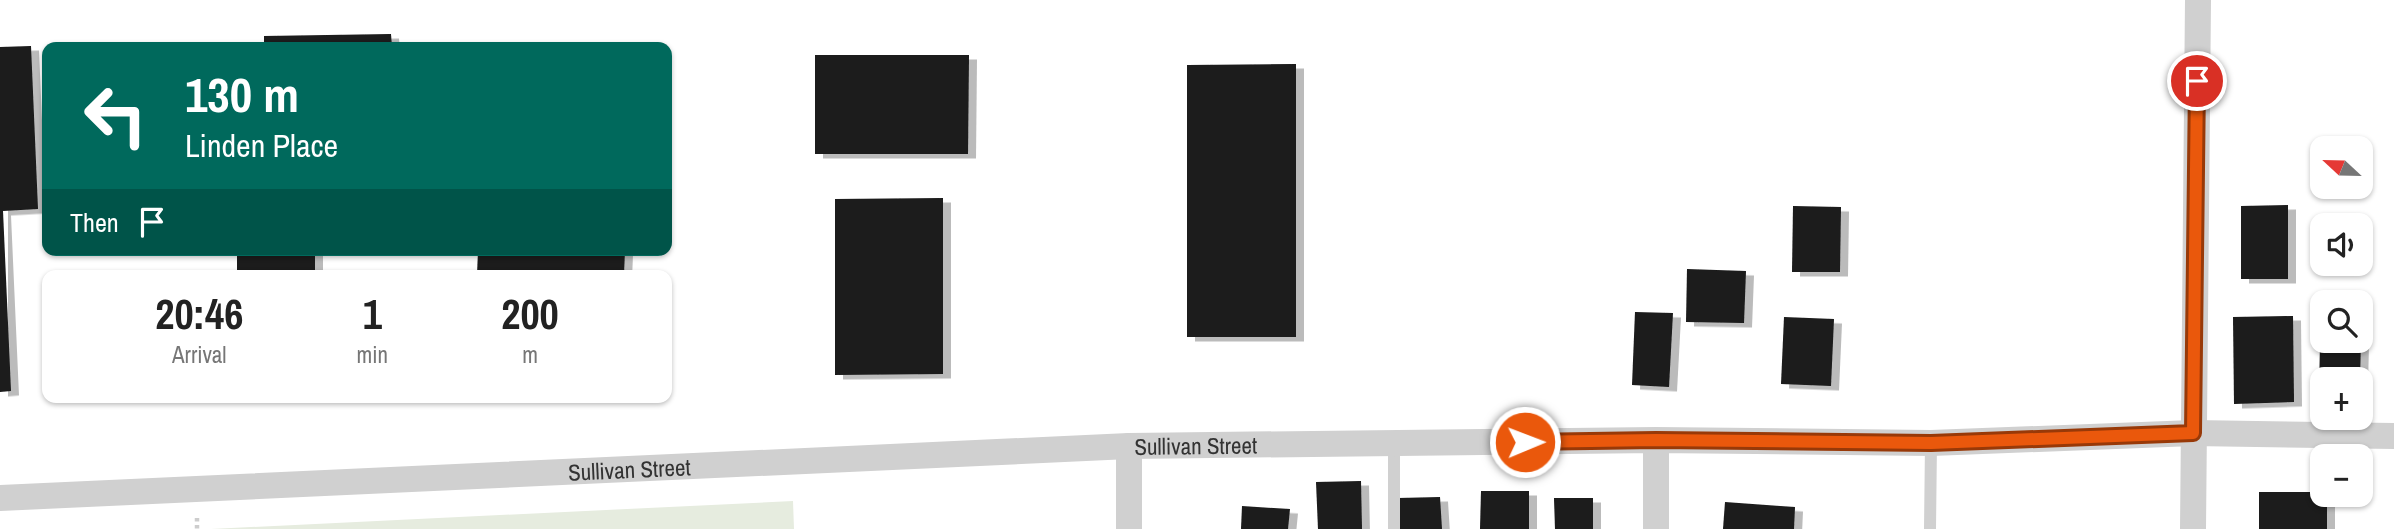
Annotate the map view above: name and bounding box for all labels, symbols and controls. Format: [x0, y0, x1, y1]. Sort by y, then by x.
pin [2167, 51, 2227, 111]
text: 130 m [185, 61, 299, 127]
icon: arrive [2178, 62, 2216, 100]
icon: left [70, 70, 161, 161]
text: Linden Place [185, 124, 338, 167]
north arrow [2310, 136, 2373, 200]
map controls [2310, 136, 2373, 507]
icon: arrive [133, 203, 171, 241]
text: Then [70, 205, 119, 240]
button: sound [2310, 213, 2373, 276]
text: 20:46 [155, 286, 243, 342]
text: 1 [363, 286, 382, 342]
text: 200 [501, 286, 559, 342]
button: search [2310, 290, 2373, 353]
text: Arrival [172, 339, 227, 370]
text: min [357, 339, 388, 370]
text: m [522, 339, 538, 370]
button: + [2310, 367, 2373, 430]
position arrow [1488, 405, 1562, 479]
street label: Sullivan Street [1134, 429, 1257, 461]
button: − [2310, 444, 2373, 507]
street label: Sullivan Street [567, 451, 691, 487]

